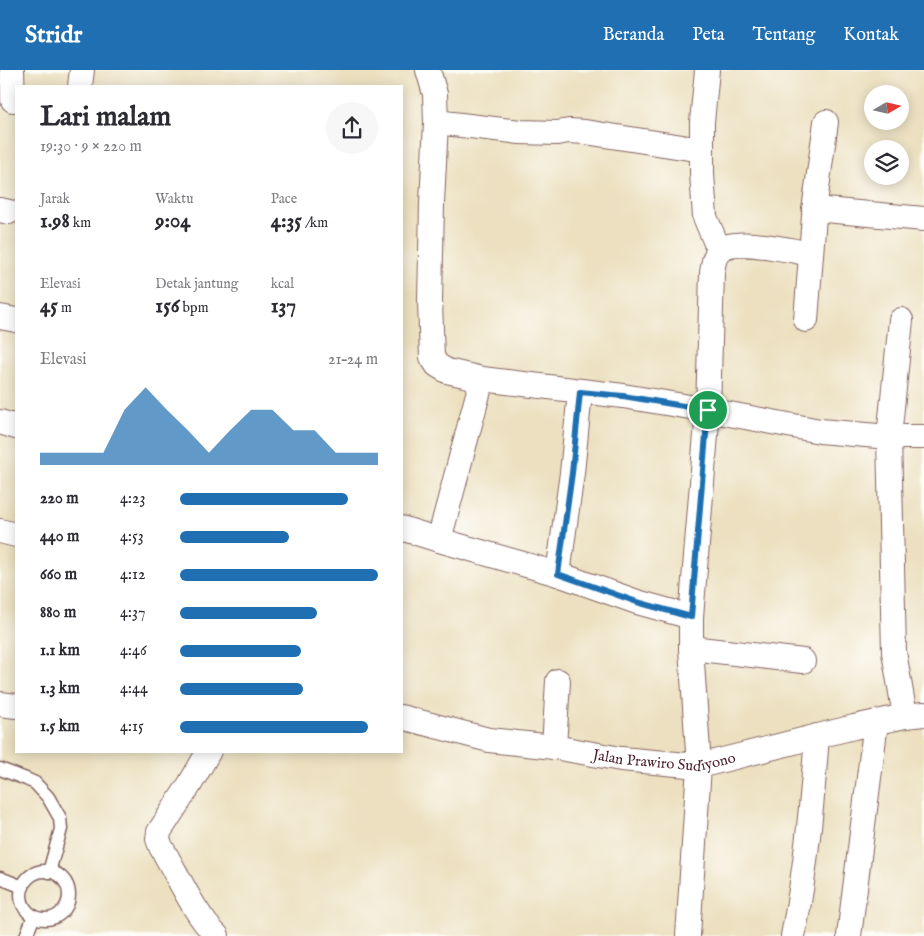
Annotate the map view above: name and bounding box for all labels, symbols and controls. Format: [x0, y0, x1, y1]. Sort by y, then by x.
text: Stridr [25, 20, 82, 51]
text: Beranda [603, 24, 664, 47]
text: Peta [692, 24, 725, 47]
text: Tentang [753, 24, 815, 47]
text: Kontak [843, 24, 899, 47]
north arrow [864, 85, 909, 130]
map controls [864, 85, 909, 185]
text: Lari malam [40, 100, 171, 135]
button: share [326, 102, 378, 154]
text: 19:30 · 9 × 220 m [40, 137, 142, 157]
button: layers [864, 140, 909, 185]
text: Jarak [40, 190, 70, 208]
text: Waktu [155, 190, 193, 208]
text: Pace [271, 190, 297, 208]
text: 1.98 [40, 208, 70, 235]
text: 9:04 [155, 208, 191, 235]
text: 4:35 [271, 208, 302, 235]
text: km [70, 214, 91, 232]
text: /km [302, 214, 328, 232]
text: Elevasi [40, 275, 81, 293]
text: Detak jantung [155, 275, 238, 293]
text: kcal [271, 275, 294, 293]
text: 45 [40, 293, 58, 320]
text: 156 [155, 293, 180, 320]
text: 137 [271, 293, 296, 320]
text: m [58, 299, 72, 317]
text: bpm [180, 299, 208, 317]
text: Elevasi [40, 350, 87, 370]
text: 21–24 m [328, 350, 378, 370]
pin [687, 389, 729, 431]
icon: arrive [694, 396, 722, 424]
text: 220 m [40, 489, 79, 509]
text: 4:23 [120, 489, 146, 509]
text: 440 m [40, 527, 79, 547]
text: 4:53 [120, 527, 144, 547]
text: 660 m [40, 565, 77, 585]
text: 4:12 [120, 565, 146, 585]
text: 880 m [40, 603, 76, 623]
text: 4:37 [120, 603, 146, 623]
text: 1.1 km [40, 641, 80, 661]
text: 4:46 [120, 641, 147, 661]
text: 1.3 km [40, 679, 80, 699]
text: 4:44 [120, 679, 148, 699]
text: 1.5 km [40, 717, 80, 737]
text: 4:15 [120, 717, 144, 737]
street label: Jalan Prawiro Sudiyono [589, 745, 738, 776]

